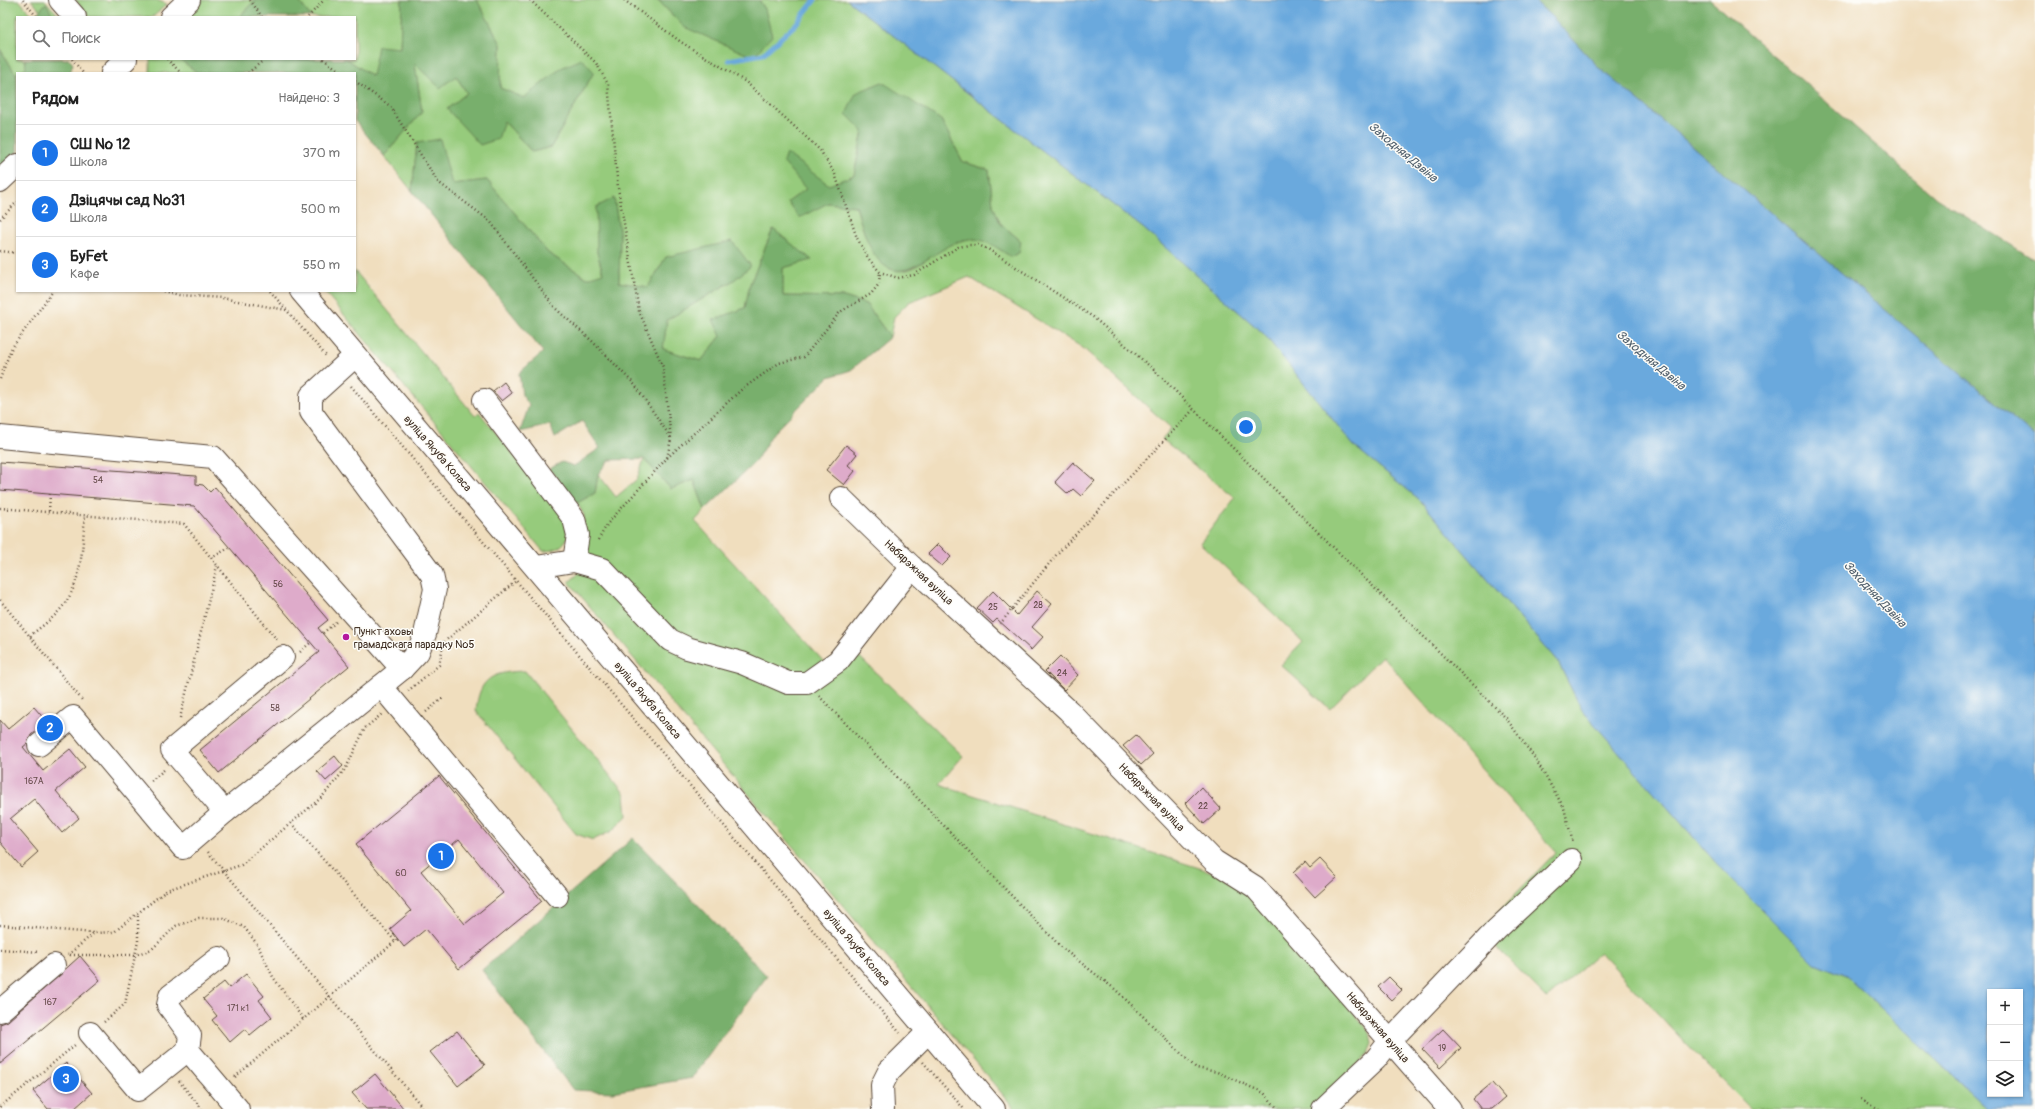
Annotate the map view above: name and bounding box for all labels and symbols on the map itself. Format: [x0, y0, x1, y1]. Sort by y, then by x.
water label: Заходняя Дзвіна [1365, 119, 1441, 186]
water label: Заходняя Дзвіна [1613, 327, 1689, 394]
street label: вуліца Якуба Коласа [401, 413, 474, 494]
your location [1236, 417, 1256, 437]
house number: 54 [93, 475, 104, 486]
street label: Набярэжная вуліца [882, 537, 956, 608]
water label: Заходняя Дзвіна [1840, 558, 1910, 632]
house number: 56 [273, 579, 283, 590]
house number: 28 [1033, 600, 1043, 611]
house number: 25 [988, 602, 998, 613]
place label: Пункт аховы грамадскага парадку №5 [354, 625, 474, 651]
marker: Пункт аховы грамадскага парадку №5 [341, 632, 351, 642]
street label: вуліца Якуба Коласа [612, 659, 684, 742]
house number: 24 [1057, 668, 1068, 679]
house number: 58 [270, 703, 280, 714]
pin: 2 [37, 713, 63, 743]
street label: Набярэжная вуліца [1116, 761, 1187, 834]
house number: 167А [24, 776, 44, 787]
house number: 22 [1198, 801, 1208, 812]
pin: 1 [428, 841, 454, 871]
house number: 60 [395, 868, 407, 879]
street label: вуліца Якуба Коласа [821, 906, 893, 989]
street label: Набярэжная вуліца [1343, 989, 1412, 1065]
house number: 167 [43, 997, 57, 1008]
house number: 171 к1 [227, 1003, 249, 1014]
house number: 19 [1438, 1043, 1446, 1054]
pin: 3 [53, 1064, 79, 1094]

